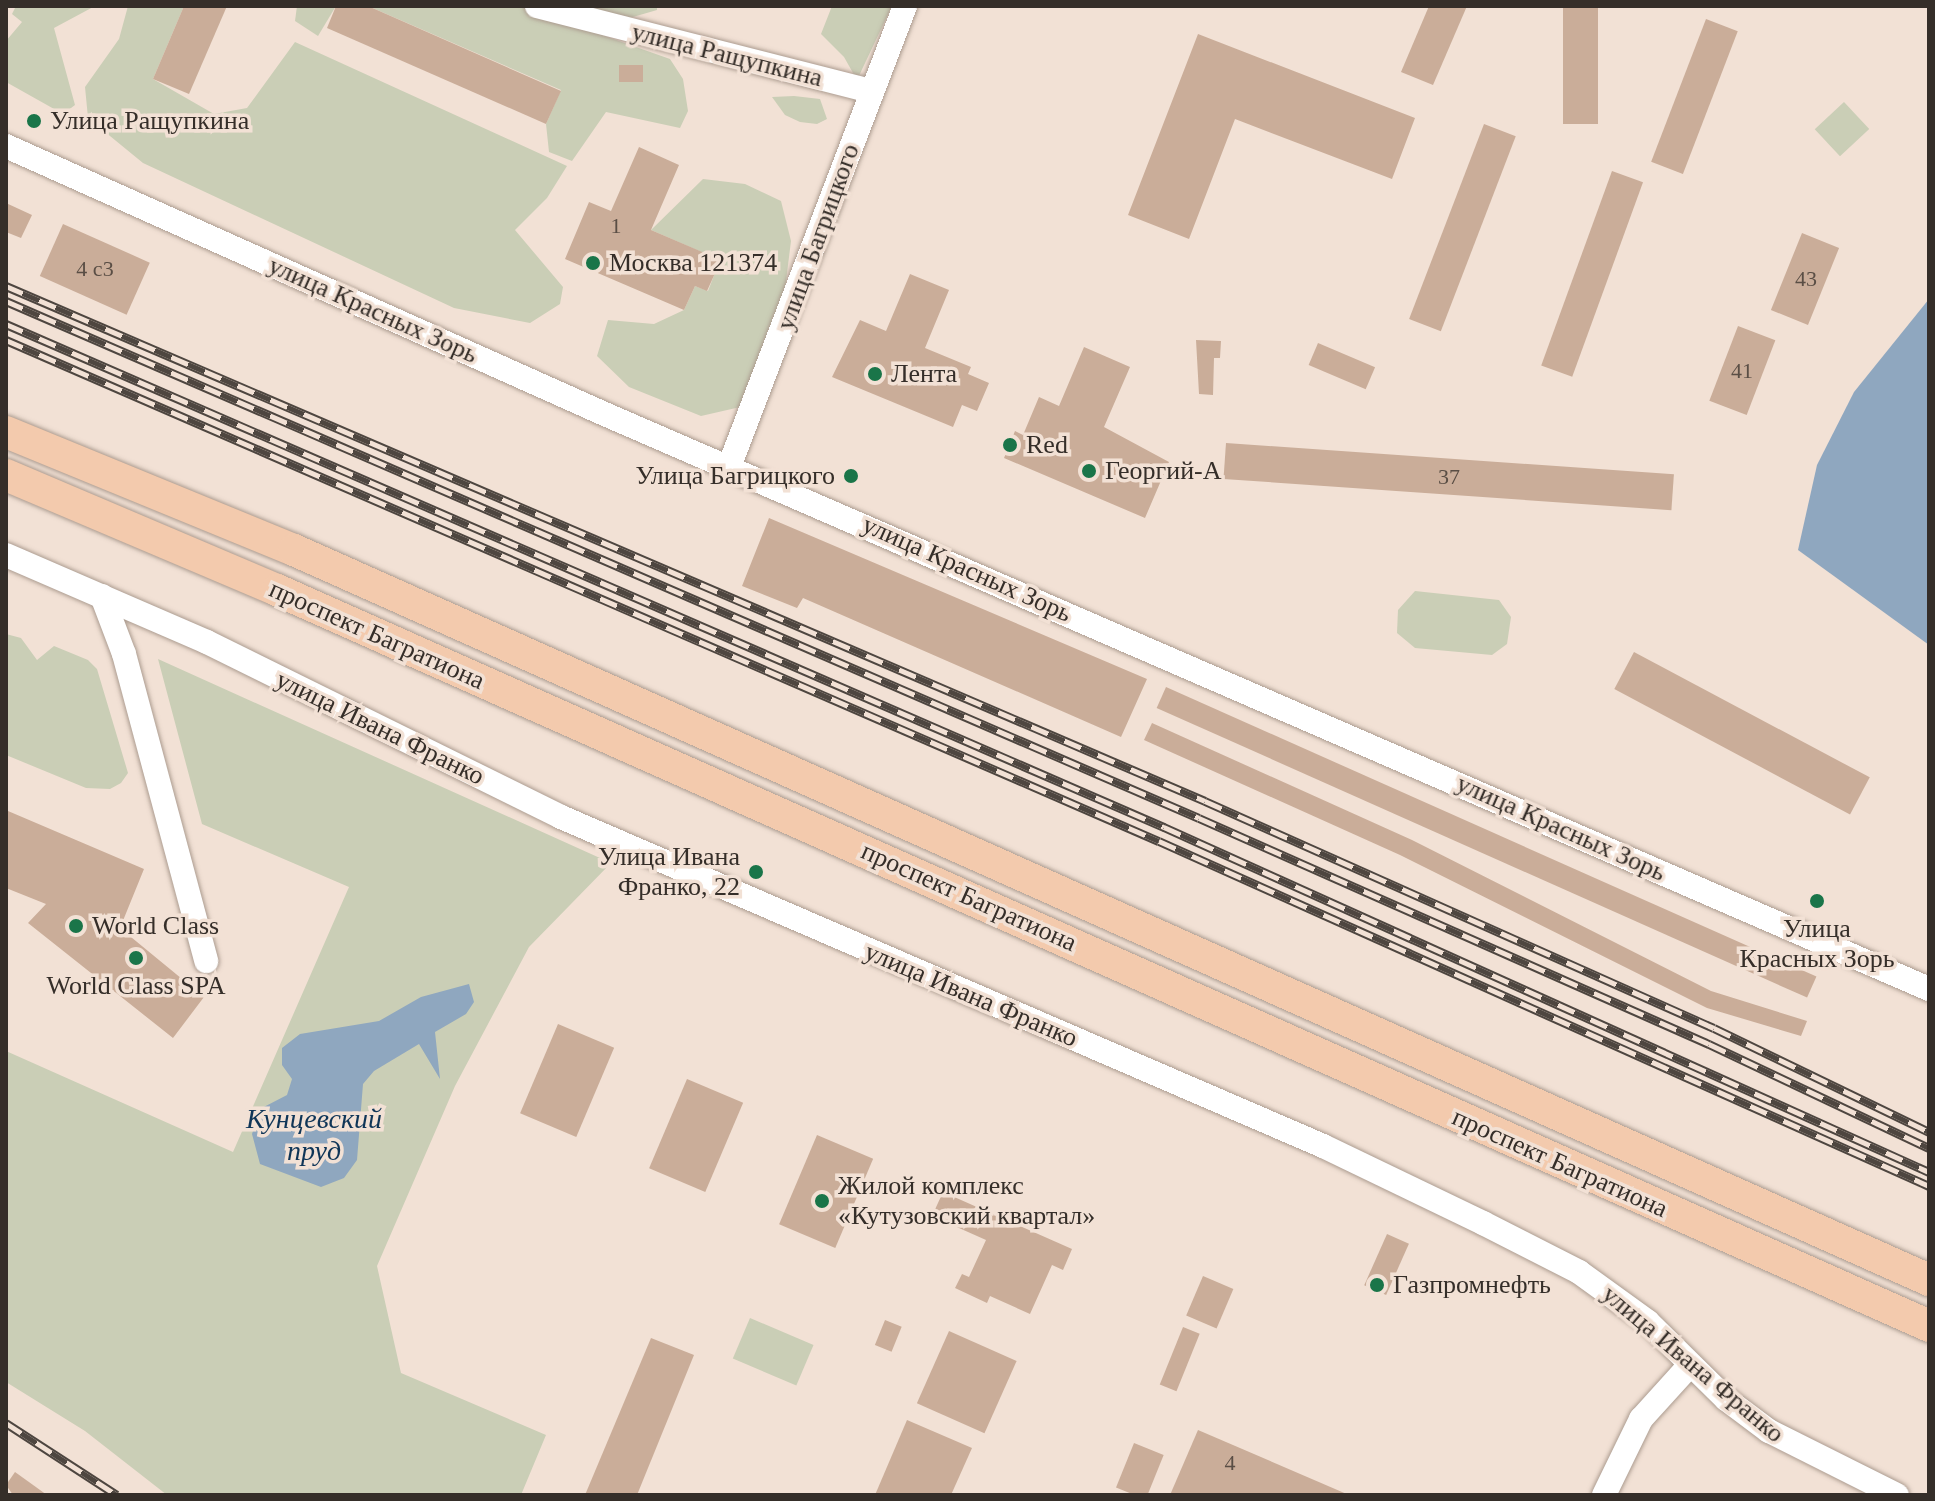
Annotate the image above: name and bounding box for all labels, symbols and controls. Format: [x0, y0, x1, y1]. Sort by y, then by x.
street label: улица Ращупкина [628, 16, 826, 94]
place label: Улица Ращупкина [50, 105, 249, 137]
marker: Улица Ращупкина [25, 112, 43, 130]
street label: улица Багрицкого [770, 140, 866, 334]
house number: 1 [610, 213, 622, 239]
place label: Москва 121374 [609, 247, 777, 279]
street label: улица Красных Зорь [263, 250, 483, 370]
marker: Москва 121374 [584, 254, 602, 272]
house number: 4 с3 [76, 256, 114, 282]
house number: 43 [1795, 266, 1817, 292]
place label: Лента [891, 358, 957, 390]
house number: 41 [1731, 358, 1753, 384]
marker: Лента [866, 365, 884, 383]
place label: Red [1026, 429, 1068, 461]
marker: Red [1001, 436, 1019, 454]
place label: Георгий-А [1105, 455, 1222, 487]
place label: Улица Багрицкого [635, 460, 835, 492]
marker: Георгий-А [1080, 462, 1098, 480]
house number: 37 [1438, 464, 1460, 490]
marker: Улица Багрицкого [842, 467, 860, 485]
street label: улица Красных Зорь [857, 509, 1077, 629]
street label: проспект Багратиона [264, 573, 490, 697]
street label: улица Ивана Франко [271, 664, 489, 792]
street label: улица Красных Зорь [1451, 768, 1671, 888]
street label: проспект Багратиона [856, 835, 1082, 959]
place label: Улица Ивана Франко, 22 [598, 841, 740, 902]
marker: Улица Ивана Франко, 22 [747, 863, 765, 881]
marker: Улица Красных Зорь [1808, 892, 1826, 910]
place label: World Class [92, 910, 219, 942]
place label: Улица Красных Зорь [1739, 913, 1895, 974]
marker: World Class [67, 917, 85, 935]
street label: улица Ивана Франко [860, 936, 1082, 1054]
marker: World Class SPA [127, 949, 145, 967]
place label: World Class SPA [47, 970, 225, 1002]
street label: проспект Багратиона [1447, 1101, 1673, 1225]
water label: Кунцевский пруд [246, 1102, 382, 1168]
place label: Жилой комплекс «Кутузовский квартал» [838, 1170, 1095, 1232]
marker: Жилой комплекс «Кутузовский квартал» [813, 1192, 831, 1210]
place label: Газпромнефть [1393, 1269, 1551, 1301]
marker: Газпромнефть [1368, 1276, 1386, 1294]
street label: улица Ивана Франко [1596, 1279, 1790, 1449]
house number: 4 [1224, 1450, 1236, 1476]

